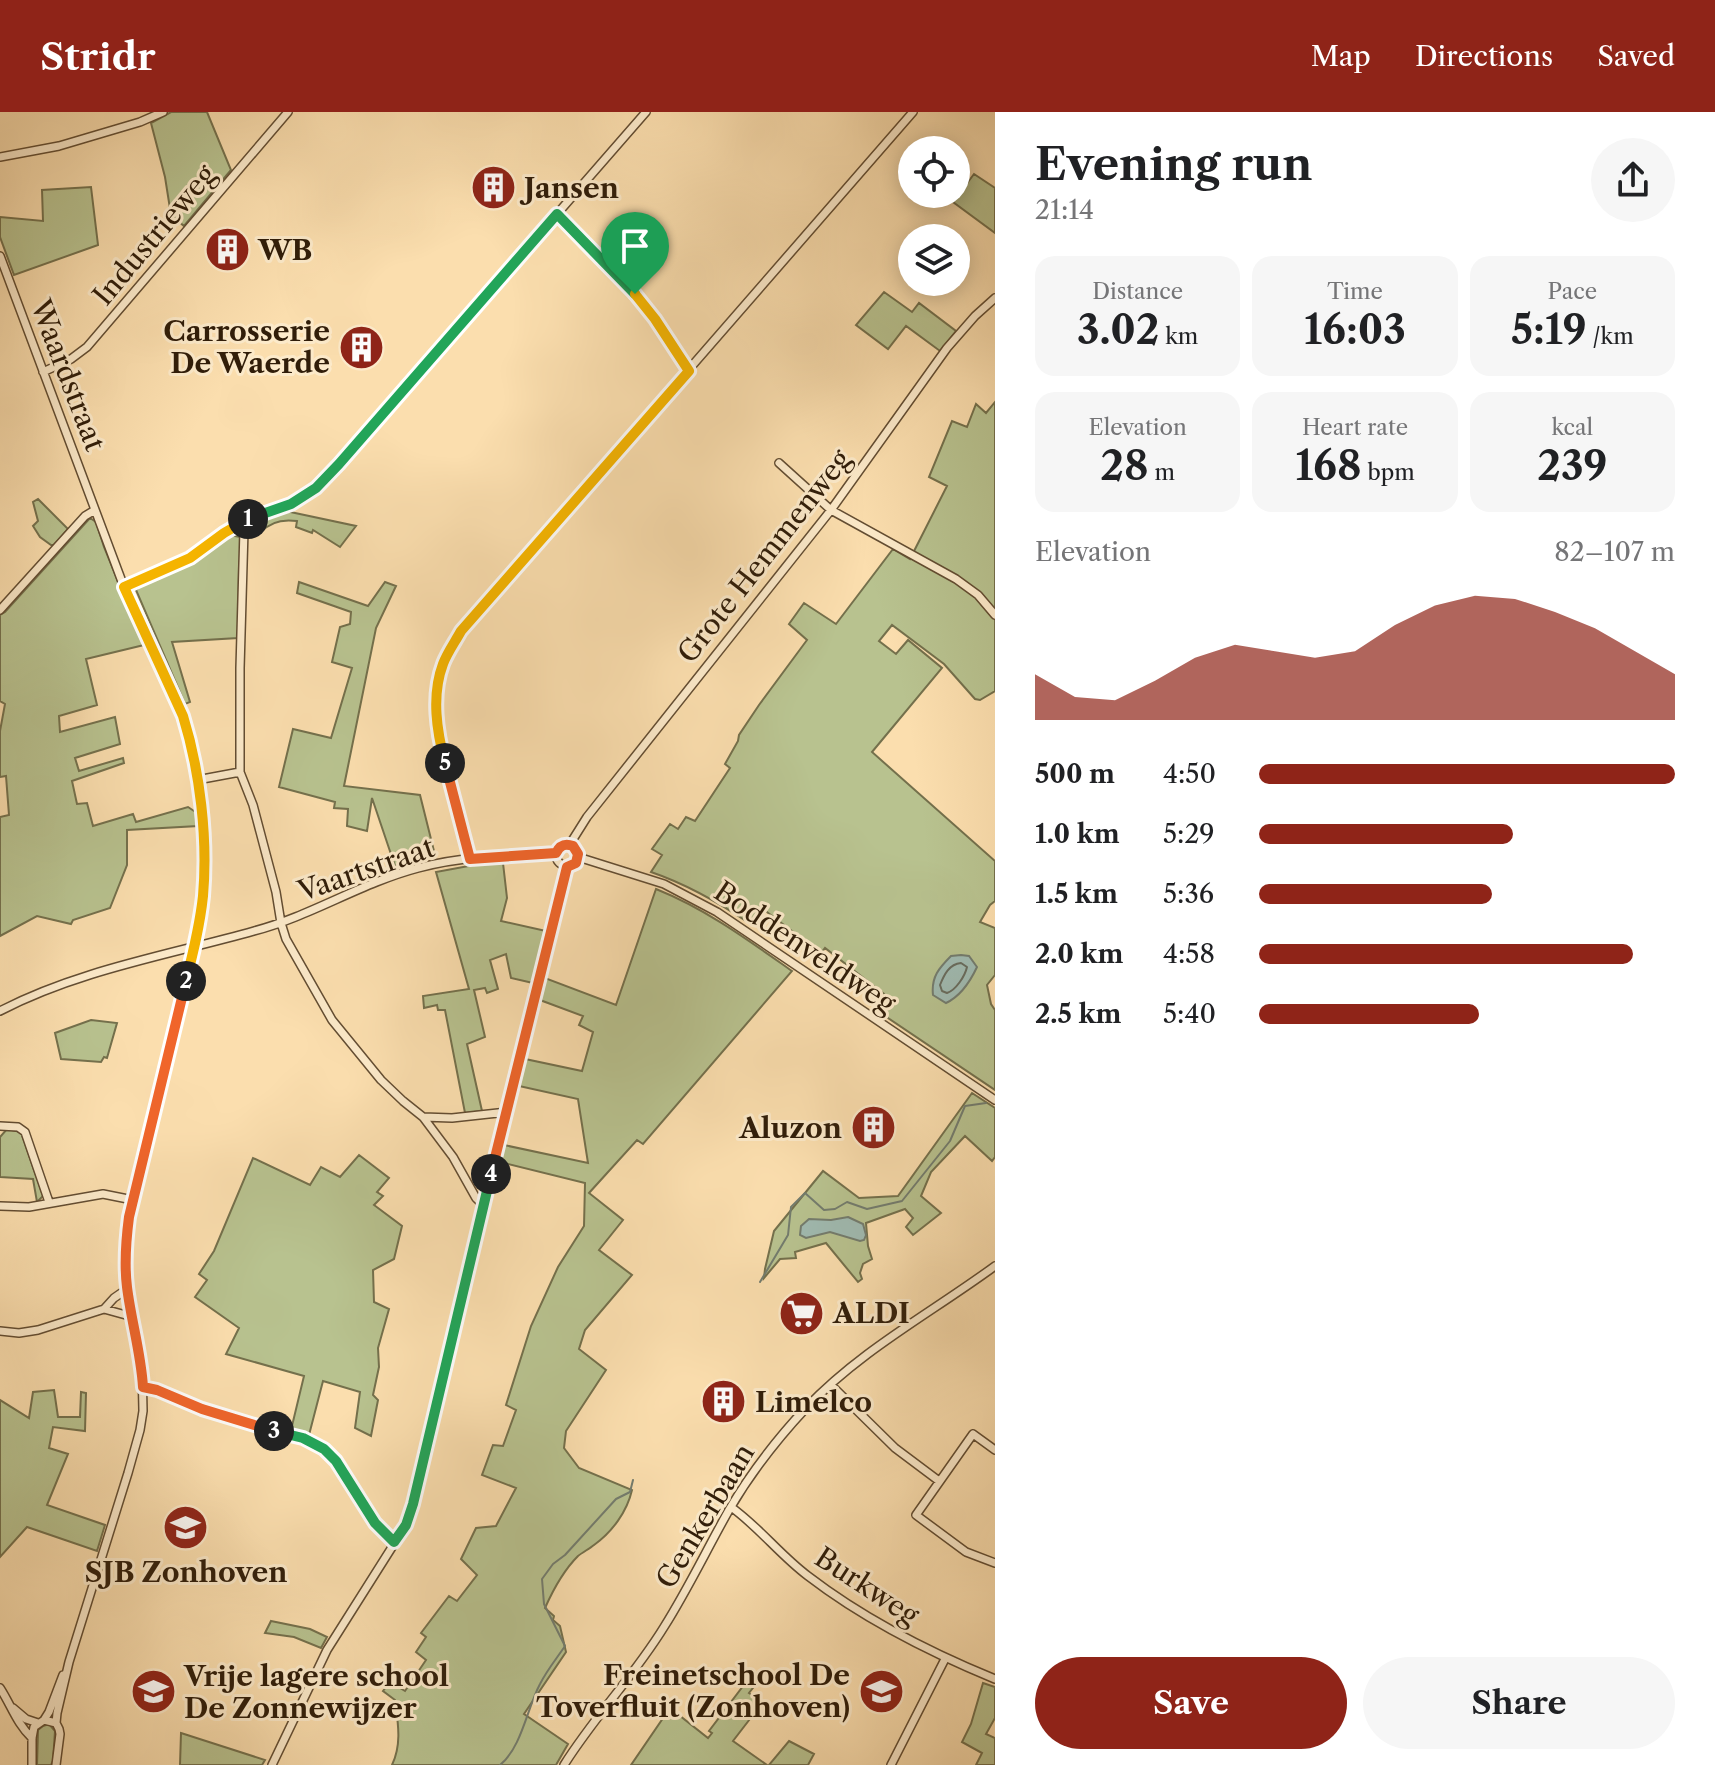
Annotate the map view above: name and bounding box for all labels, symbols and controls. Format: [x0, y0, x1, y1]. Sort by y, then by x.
text: Stridr [40, 33, 156, 80]
text: Map [1311, 39, 1371, 73]
text: Directions [1415, 39, 1553, 73]
text: Saved [1597, 39, 1675, 73]
map controls [898, 136, 970, 296]
button: locate [898, 136, 970, 208]
text: Evening run [1035, 137, 1312, 191]
button: share [1591, 138, 1675, 222]
street label: Industrieweg [85, 158, 223, 312]
building icon: Jansen [469, 164, 517, 212]
place label: Jansen [519, 171, 619, 205]
text: 21:14 [1035, 194, 1094, 226]
pin [601, 212, 669, 294]
icon: arrive [613, 224, 657, 268]
button: layers [898, 224, 970, 296]
building icon: WB [203, 226, 251, 274]
place label: WB [257, 233, 312, 267]
text: Distance [1092, 278, 1183, 305]
text: Time [1327, 278, 1383, 305]
text: Pace [1547, 278, 1597, 305]
street label: Waardstraat [23, 294, 112, 455]
text: 3.02 [1077, 305, 1159, 354]
text: 16:03 [1304, 305, 1406, 354]
text: 5:19 [1511, 305, 1587, 354]
place label: Carrosserie De Waerde [163, 314, 330, 380]
building icon: Carrosserie De Waerde [337, 323, 385, 371]
text: km [1159, 323, 1198, 350]
text: /km [1587, 323, 1634, 350]
text: Elevation [1089, 414, 1187, 441]
text: Heart rate [1302, 414, 1408, 441]
text: kcal [1552, 414, 1593, 441]
text: 28 [1100, 441, 1149, 490]
text: 168 [1295, 441, 1362, 490]
text: 239 [1537, 441, 1607, 490]
street label: Grote Hemmenweg [670, 443, 858, 669]
text: m [1149, 459, 1175, 486]
text: bpm [1362, 459, 1415, 486]
pin: 1 [228, 499, 268, 539]
text: 1 [243, 505, 253, 532]
text: Elevation [1035, 536, 1151, 568]
text: 82–107 m [1554, 536, 1675, 568]
pin: 5 [425, 743, 465, 783]
text: 5 [439, 749, 451, 776]
text: 500 m [1035, 758, 1115, 790]
text: 4:50 [1163, 758, 1216, 790]
text: 1.0 km [1035, 818, 1120, 850]
text: 5:29 [1163, 818, 1215, 850]
street label: Vaartstraat [292, 830, 439, 908]
street label: Boddenveldweg [708, 874, 902, 1020]
text: 1.5 km [1035, 878, 1118, 910]
text: 5:36 [1163, 878, 1214, 910]
text: 2.0 km [1035, 938, 1123, 970]
text: 4:58 [1163, 938, 1215, 970]
pin: 2 [166, 961, 206, 1001]
text: 2 [180, 967, 193, 994]
text: 2.5 km [1035, 998, 1121, 1030]
text: 5:40 [1163, 998, 1216, 1030]
building icon: Aluzon [849, 1104, 897, 1152]
place label: Aluzon [738, 1111, 842, 1145]
pin: 4 [471, 1154, 511, 1194]
text: 4 [484, 1160, 498, 1187]
supermarket icon: ALDI [778, 1289, 826, 1337]
place label: ALDI [832, 1296, 910, 1330]
building icon: Limelco [700, 1378, 748, 1426]
place label: Limelco [755, 1385, 872, 1419]
pin: 3 [254, 1411, 294, 1451]
text: 3 [268, 1417, 280, 1444]
street label: Genkerbaan [649, 1438, 761, 1594]
school or university icon: SJB Zonhoven [162, 1504, 210, 1552]
street label: Burkweg [809, 1540, 926, 1632]
place label: SJB Zonhoven [84, 1555, 288, 1589]
button: Save [1035, 1657, 1347, 1749]
button: Share [1363, 1657, 1675, 1749]
place label: Freinetschool De Toverfluit (Zonhoven) [536, 1658, 850, 1724]
place label: Vrije lagere school De Zonnewijzer [183, 1659, 449, 1725]
school or university icon: Freinetschool De Toverfluit (Zonhoven) [857, 1667, 905, 1715]
school or university icon: Vrije lagere school De Zonnewijzer [129, 1668, 177, 1716]

